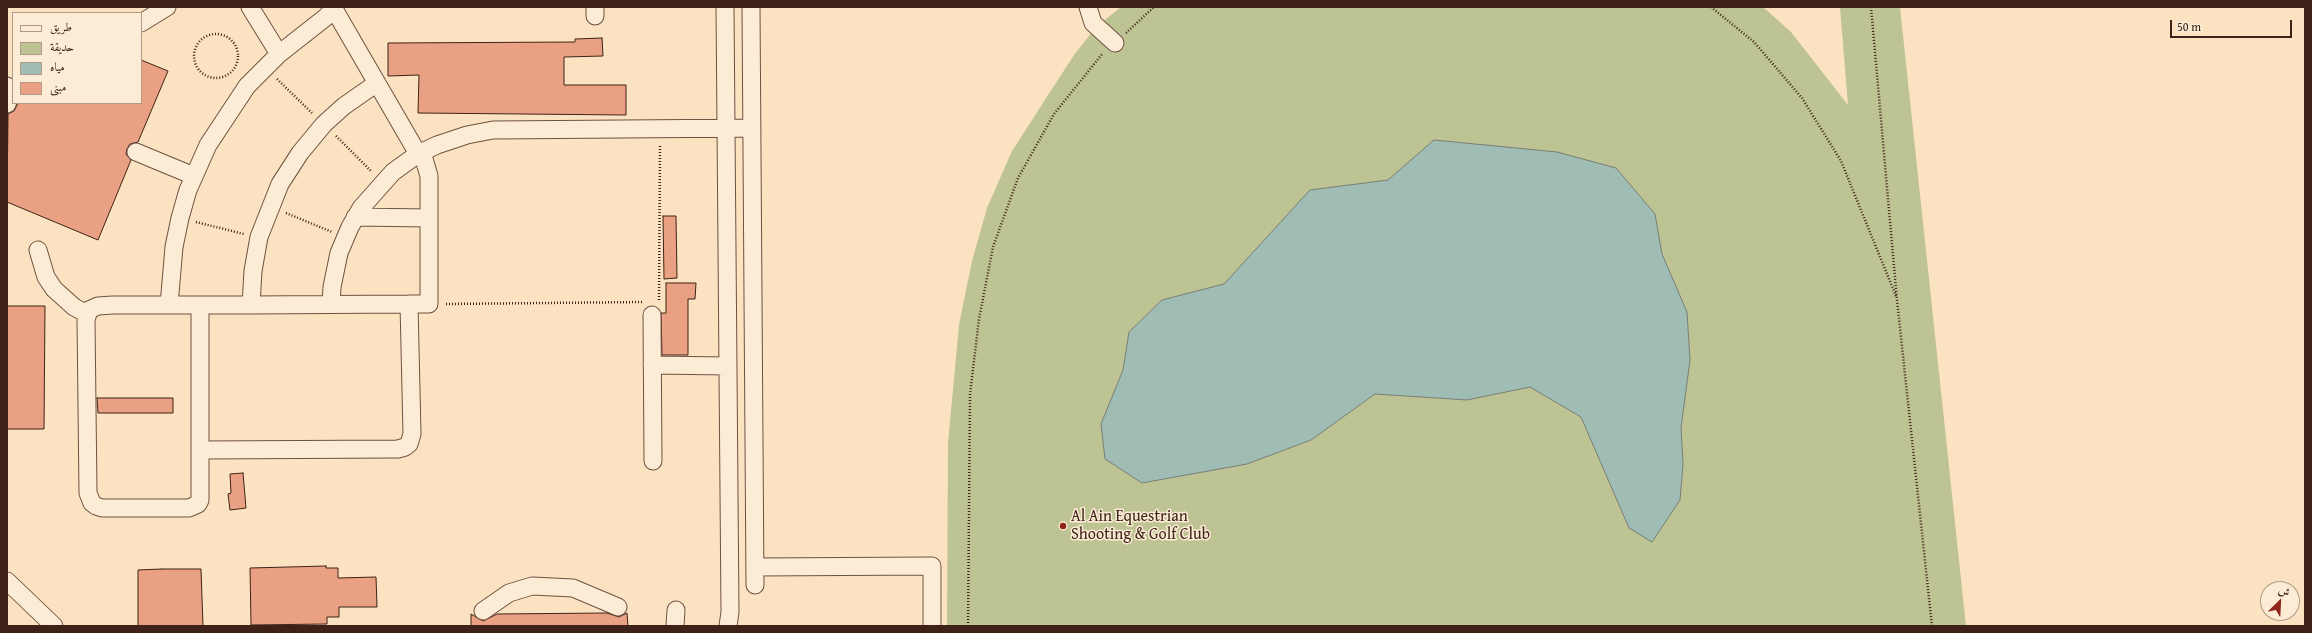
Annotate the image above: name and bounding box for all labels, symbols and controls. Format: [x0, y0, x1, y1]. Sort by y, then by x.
legend [12, 12, 142, 104]
scale bar [2172, 12, 2294, 38]
text: طريق [50, 18, 72, 35]
text: 50 m [2177, 18, 2201, 35]
text: حديقة [50, 38, 74, 55]
text: مياه [50, 58, 65, 75]
text: مبنى [50, 78, 66, 95]
place label: Al Ain Equestrian Shooting & Golf Club [1071, 507, 1210, 545]
marker: Al Ain Equestrian Shooting & Golf Club [1058, 521, 1068, 531]
north arrow [2260, 581, 2300, 621]
text: ش [2276, 581, 2293, 600]

